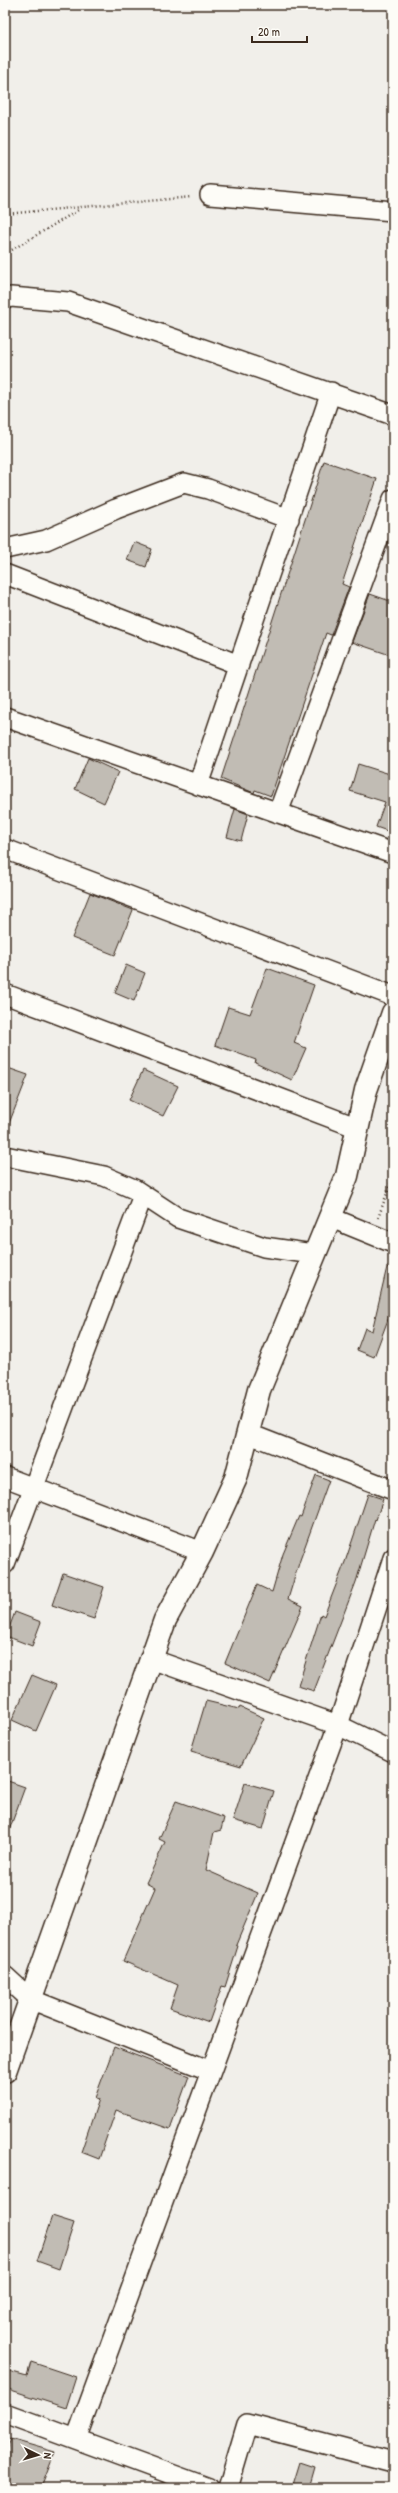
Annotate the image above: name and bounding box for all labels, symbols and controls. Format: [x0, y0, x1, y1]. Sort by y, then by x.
scale bar [252, 18, 307, 44]
text: 20 m [258, 23, 280, 40]
north arrow [18, 2435, 58, 2475]
text: N [41, 2452, 55, 2460]

